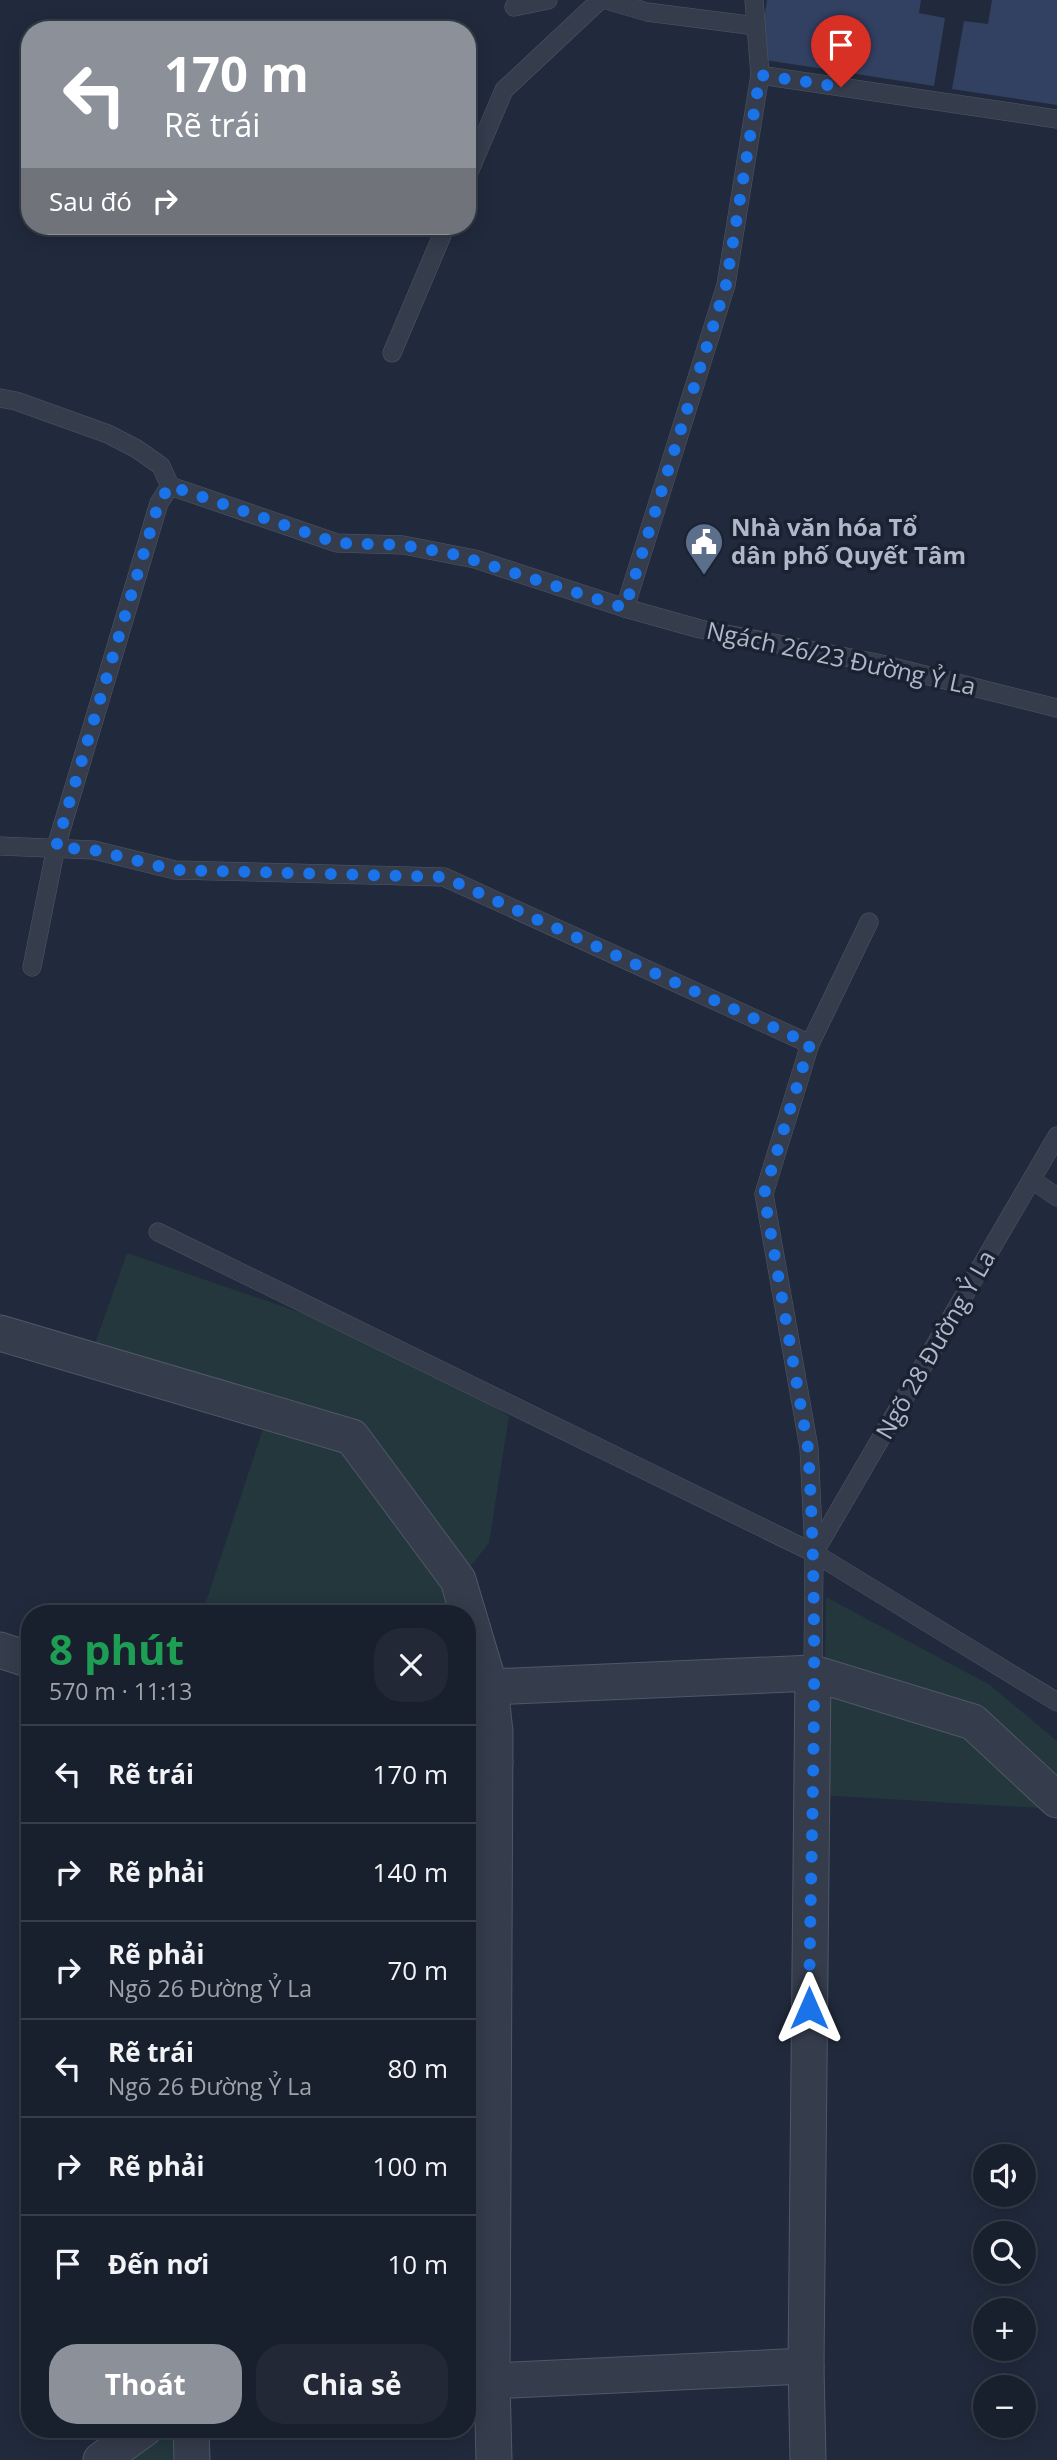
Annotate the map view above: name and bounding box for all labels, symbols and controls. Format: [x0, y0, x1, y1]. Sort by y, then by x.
pin [811, 15, 871, 87]
icon: arrive [822, 26, 860, 64]
text: 170 m [164, 40, 309, 106]
icon: left [49, 49, 140, 140]
text: Rẽ trái [164, 103, 260, 146]
icon: right [146, 182, 184, 220]
text: Sau đó [49, 183, 132, 219]
place label: Nhà văn hóa Tổ dân phố Quyết Tâm [731, 510, 966, 571]
public building icon: Nhà văn hóa Tổ dân phố Quyết Tâm [683, 521, 725, 576]
street label: Ngách 26/23 Đường Ỷ La [704, 613, 979, 702]
street label: Ngõ 28 Đường Ỷ La [867, 1244, 1002, 1445]
text: 8 phút [49, 1620, 184, 1677]
button: close [374, 1628, 448, 1702]
text: 570 m · 11:13 [49, 1675, 192, 1707]
icon: left [49, 1755, 87, 1793]
text: Rẽ trái [108, 1756, 194, 1792]
text: 170 m [373, 1756, 448, 1792]
icon: right [49, 1853, 87, 1891]
text: Rẽ phải [108, 1854, 204, 1890]
text: 140 m [373, 1854, 448, 1890]
text: Rẽ phải [108, 1936, 204, 1972]
icon: right [49, 1951, 87, 1989]
text: 70 m [387, 1952, 448, 1988]
position arrow [772, 1971, 846, 2045]
text: Ngõ 26 Đường Ỷ La [108, 1972, 312, 2004]
text: Rẽ trái [108, 2034, 194, 2070]
icon: left [49, 2049, 87, 2087]
text: 80 m [387, 2050, 448, 2086]
text: Ngõ 26 Đường Ỷ La [108, 2070, 312, 2102]
map controls [973, 2144, 1036, 2438]
button: sound [973, 2144, 1036, 2207]
icon: right [49, 2147, 87, 2185]
text: Rẽ phải [108, 2148, 204, 2184]
text: 100 m [373, 2148, 448, 2184]
button: search [973, 2221, 1036, 2284]
icon: arrive [49, 2245, 87, 2283]
text: Đến nơi [108, 2246, 209, 2282]
text: 10 m [387, 2246, 448, 2282]
button: + [973, 2298, 1036, 2361]
button: Thoát [49, 2344, 242, 2424]
button: Chia sẻ [256, 2344, 448, 2424]
button: − [973, 2375, 1036, 2438]

